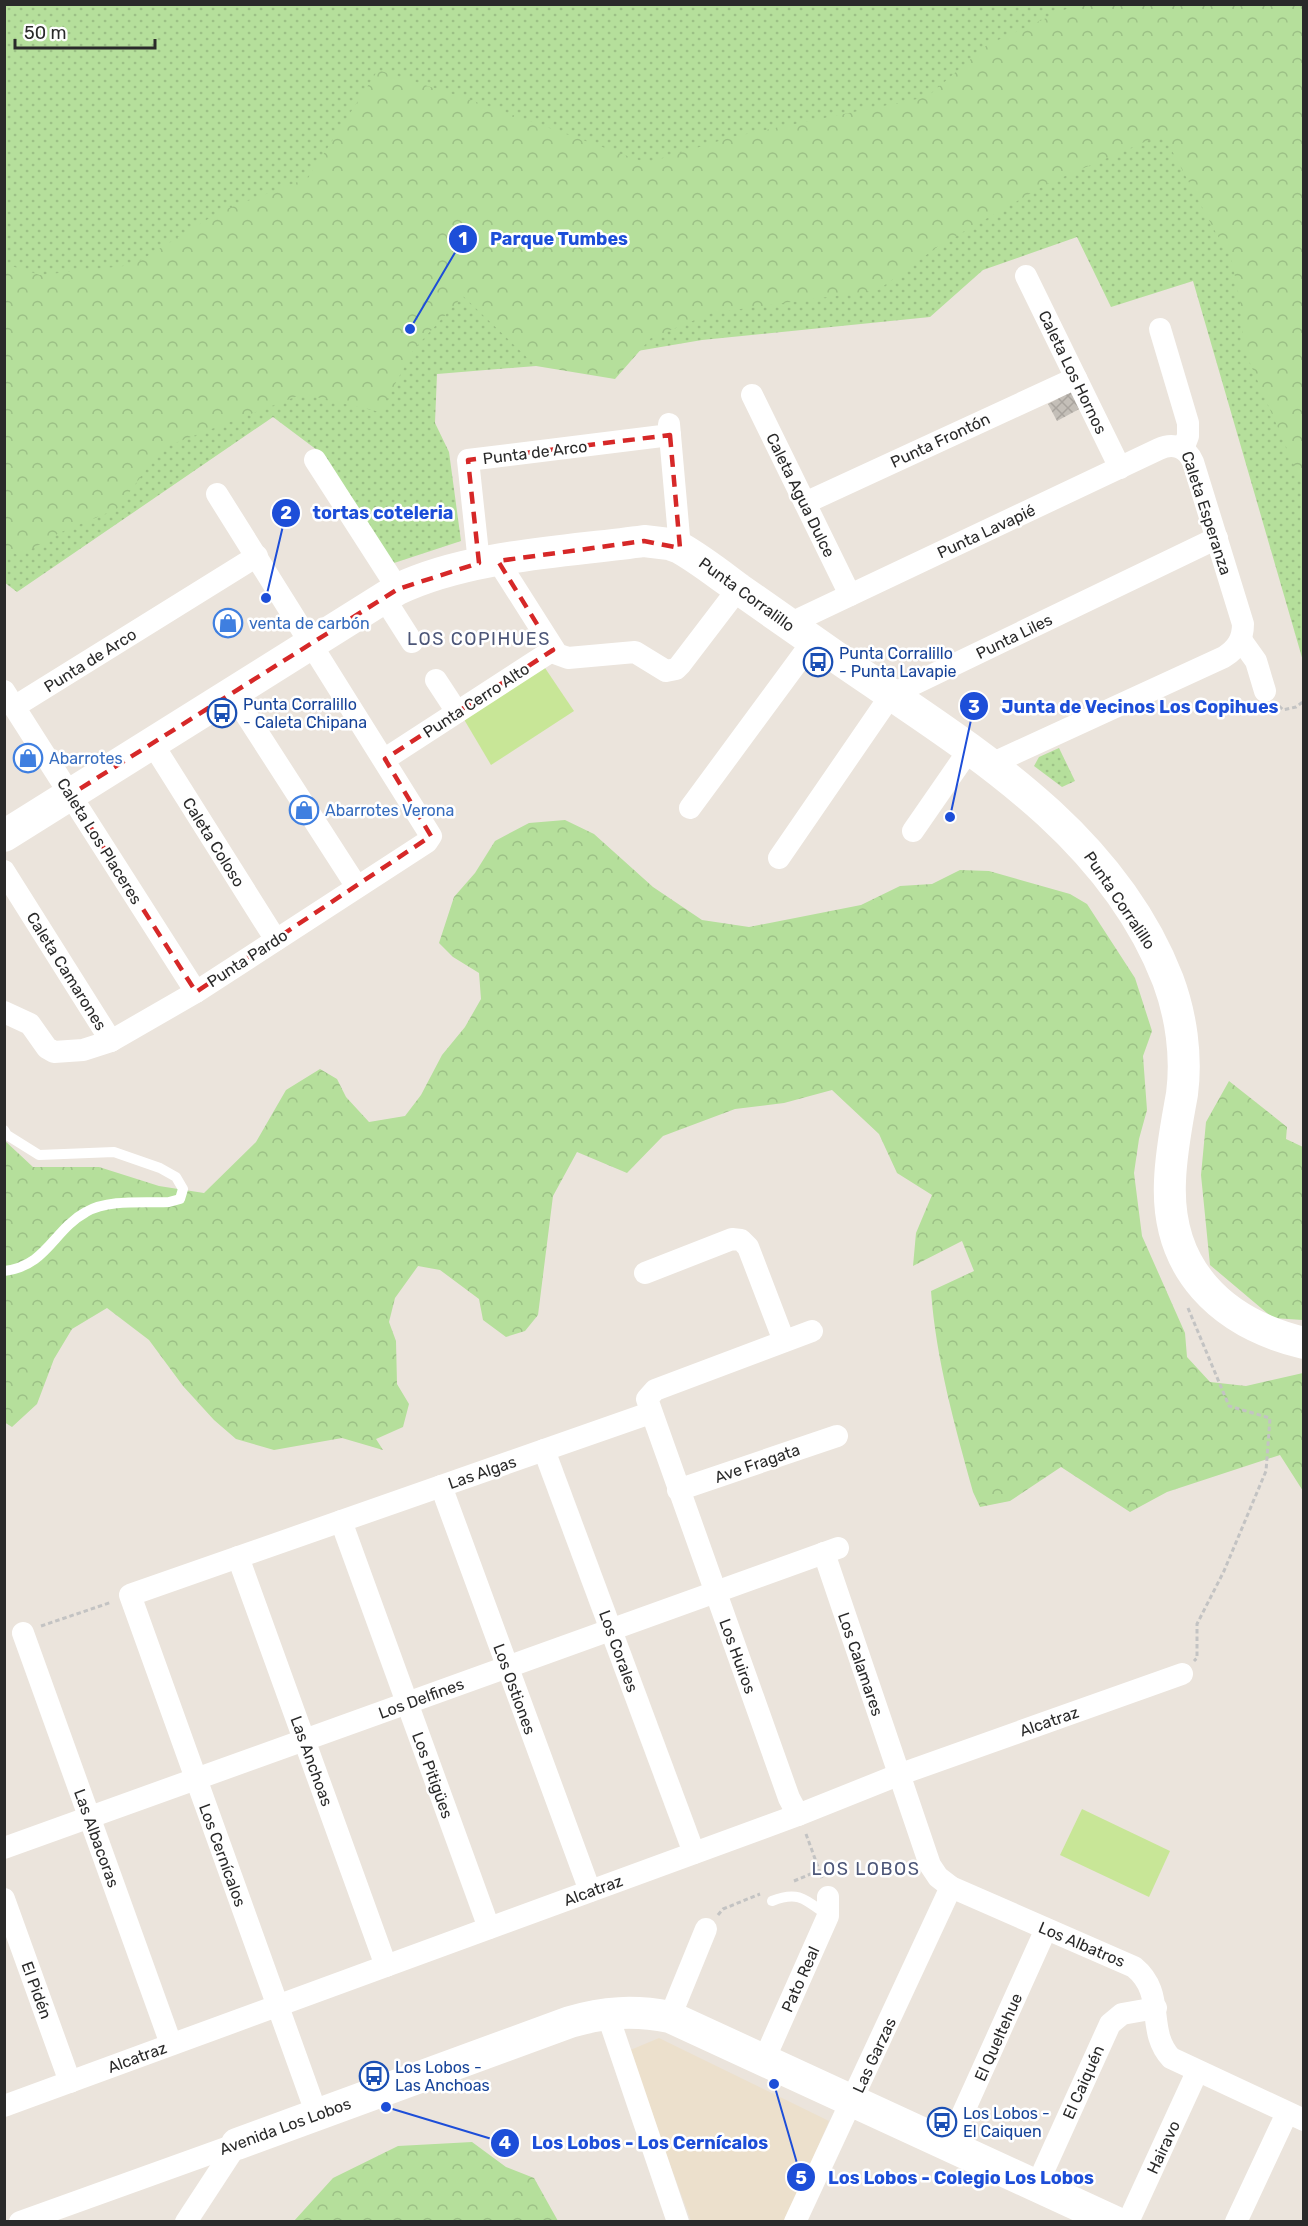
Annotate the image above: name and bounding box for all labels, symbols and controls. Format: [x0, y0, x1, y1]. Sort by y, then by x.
scale bar [15, 12, 154, 50]
text: 50 m [24, 22, 67, 44]
callout: Parque Tumbes [448, 221, 641, 257]
text: 1 [459, 228, 467, 250]
text: Parque Tumbes [490, 228, 628, 250]
street label: Caleta Los Hornos [1034, 307, 1111, 437]
street label: Punta Frontón [888, 409, 993, 472]
street label: Caleta Agua Dulce [762, 430, 839, 560]
street label: Punta de Arco [482, 437, 588, 468]
street label: Caleta Esperanza [1178, 449, 1236, 577]
callout: tortas coteleria [271, 495, 465, 531]
street label: Punta Lavapié [934, 500, 1038, 562]
text: 2 [280, 502, 292, 524]
text: tortas coteleria [313, 502, 453, 524]
street label: Punta Corralillo [695, 553, 798, 636]
shop icon: venta de carbón [212, 607, 244, 639]
street label: Punta Liles [973, 610, 1055, 663]
place label: venta de carbón [249, 614, 370, 633]
street label: Punta de Arco [41, 625, 140, 696]
district label: LOS COPIHUES [407, 628, 551, 650]
place label: Punta Corralillo - Punta Lavapie [839, 644, 957, 681]
bus stop icon: Punta Corralillo - Punta Lavapie [802, 646, 834, 678]
street label: Punta Cerro Alto [420, 659, 533, 742]
callout: Junta de Vecinos Los Copihues [959, 688, 1291, 724]
place label: Punta Corralillo - Caleta Chipana [243, 695, 367, 732]
text: 3 [968, 696, 980, 718]
text: Junta de Vecinos Los Copihues [1001, 696, 1279, 718]
bus stop icon: Punta Corralillo - Caleta Chipana [206, 697, 238, 729]
shop icon: Abarrotes [12, 742, 44, 774]
place label: Abarrotes [49, 749, 123, 768]
street label: Caleta Los Placeres [53, 775, 146, 908]
street label: Caleta Coloso [179, 794, 249, 890]
shop icon: Abarrotes Verona [288, 794, 320, 826]
place label: Abarrotes Verona [325, 801, 454, 820]
street label: Punta Corralillo [1080, 848, 1159, 953]
street label: Caleta Camarones [23, 909, 111, 1034]
street label: Punta Pardo [203, 925, 291, 991]
street label: Ave Fragata [712, 1440, 802, 1487]
street label: Las Algas [446, 1452, 519, 1493]
street label: Los Corales [595, 1608, 642, 1695]
street label: Los Calamares [834, 1610, 887, 1719]
street label: Los Huiros [715, 1616, 760, 1696]
street label: Los Ostiones [489, 1641, 540, 1737]
street label: Los Delfines [376, 1674, 467, 1723]
street label: Alcatraz [1017, 1702, 1081, 1740]
street label: Las Anchoas [286, 1713, 337, 1809]
street label: Los Pitigües [408, 1729, 457, 1821]
street label: Las Albacoras [70, 1786, 123, 1890]
street label: Los Cernícalos [195, 1801, 250, 1909]
district label: LOS LOBOS [812, 1858, 920, 1880]
street label: Alcatraz [561, 1871, 625, 1910]
street label: Los Albatros [1036, 1918, 1128, 1971]
street label: Pato Real [777, 1943, 823, 2015]
street label: El Pidén [17, 1959, 56, 2022]
street label: El Queltehue [971, 1990, 1026, 2084]
street label: Las Garzas [849, 2015, 900, 2096]
street label: Alcatraz [105, 2038, 169, 2077]
street label: El Caiquén [1059, 2042, 1108, 2122]
place label: Los Lobos - Las Anchoas [395, 2058, 490, 2095]
bus stop icon: Los Lobos - Las Anchoas [358, 2060, 390, 2092]
street label: Avenida Los Lobos [217, 2094, 354, 2159]
place label: Los Lobos - El Caiquen [963, 2104, 1050, 2141]
bus stop icon: Los Lobos - El Caiquen [926, 2106, 958, 2138]
street label: Hairavo [1143, 2118, 1184, 2177]
callout: Los Lobos - Los Cernícalos [490, 2125, 781, 2161]
text: 4 [499, 2132, 511, 2154]
text: Los Lobos - Los Cernícalos [532, 2132, 768, 2154]
callout: Los Lobos - Colegio Los Lobos [786, 2159, 1105, 2195]
text: 5 [795, 2167, 807, 2189]
text: Los Lobos - Colegio Los Lobos [828, 2167, 1094, 2189]

